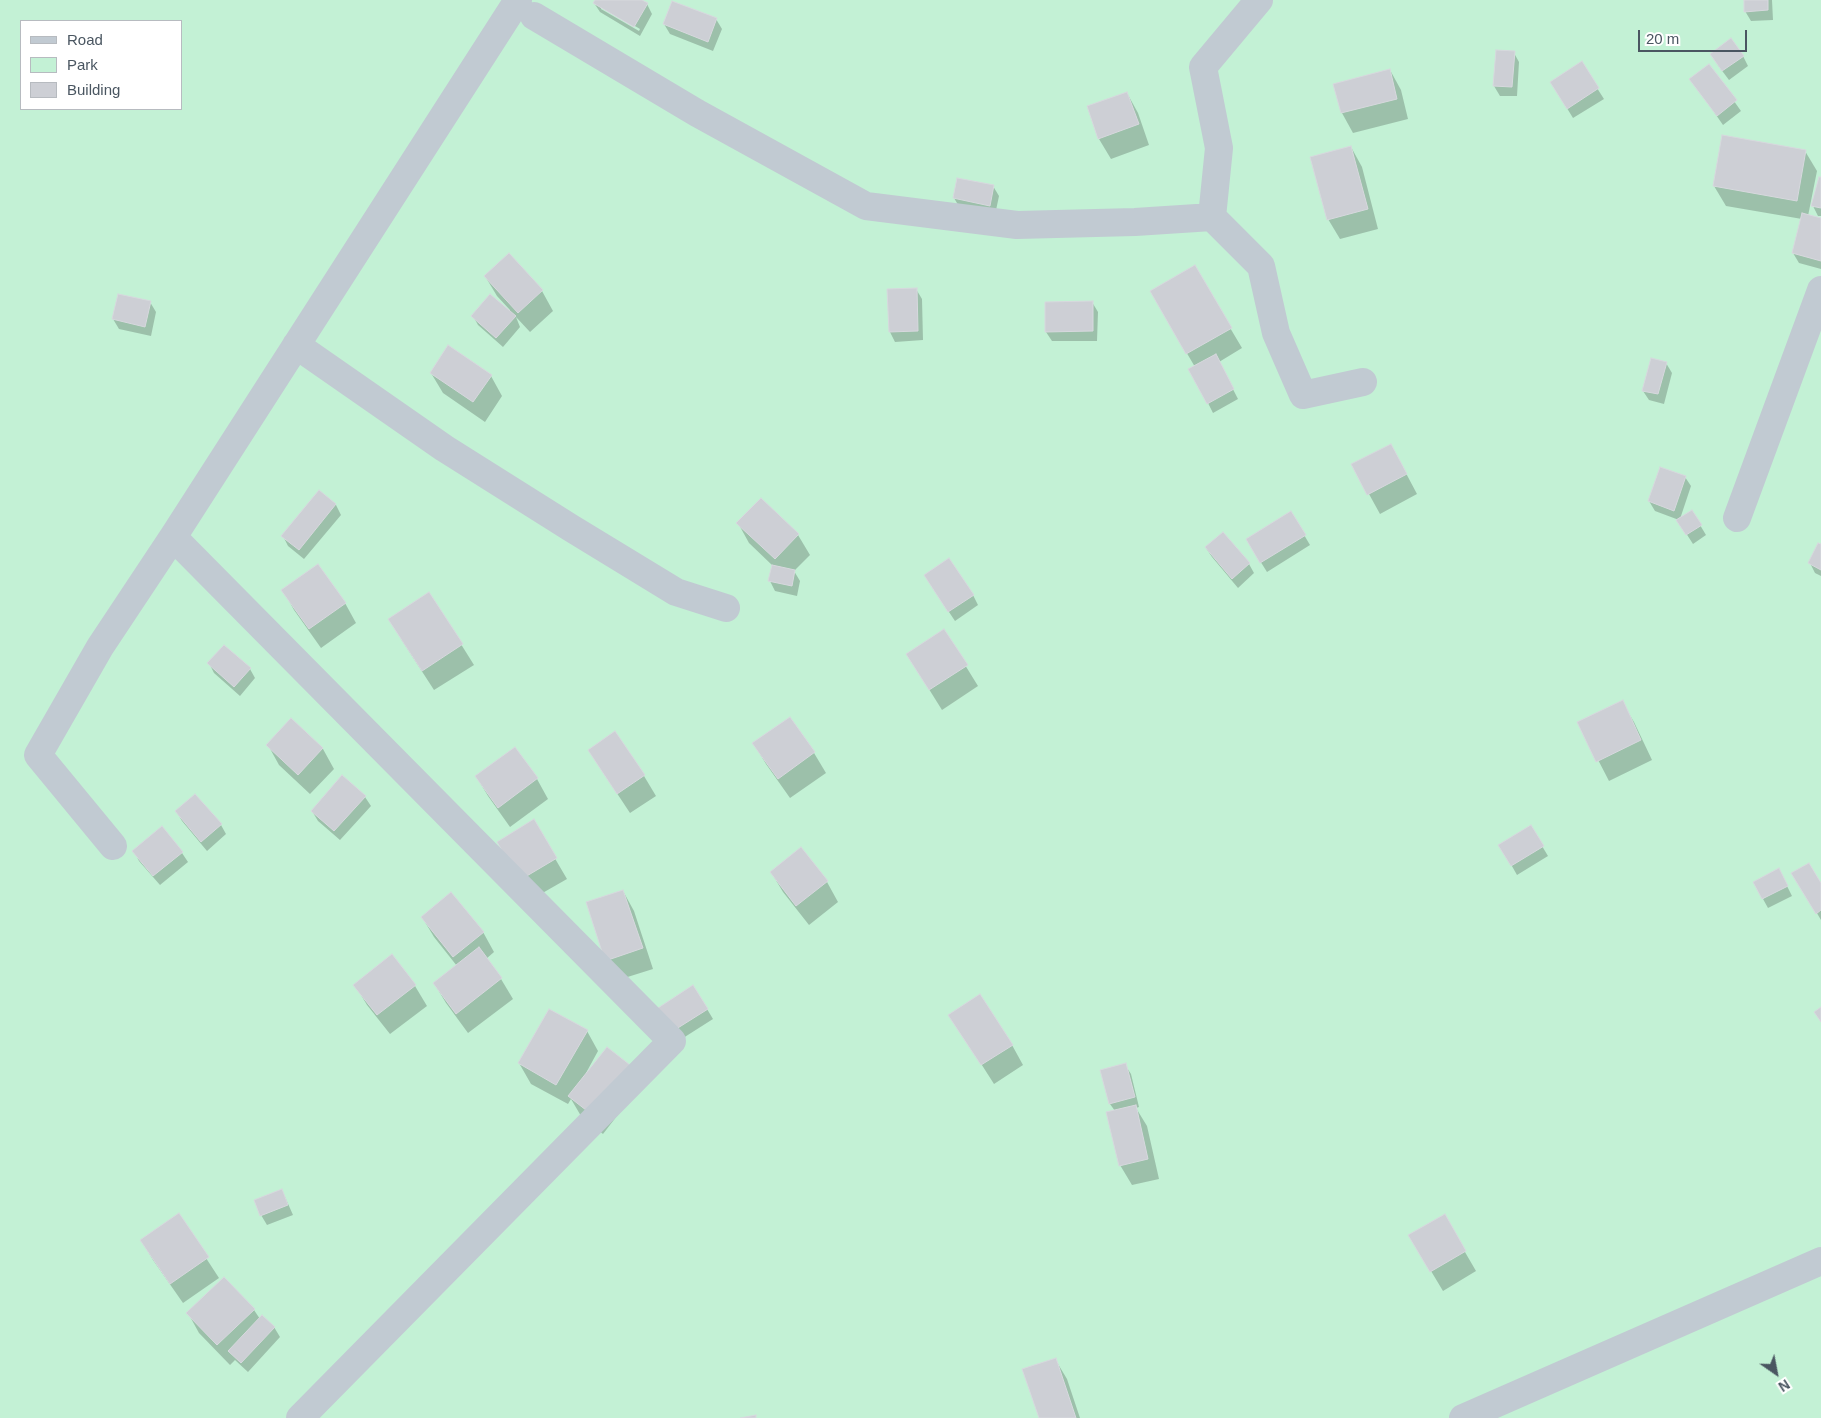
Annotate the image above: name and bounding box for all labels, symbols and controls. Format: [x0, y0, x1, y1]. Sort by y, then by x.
legend [20, 20, 182, 110]
scale bar [1641, 20, 1750, 52]
text: 20 m [1646, 30, 1679, 47]
text: Road [67, 31, 103, 48]
text: Park [67, 56, 98, 73]
text: Building [67, 81, 120, 98]
north arrow [1751, 1348, 1801, 1398]
text: N [1776, 1376, 1793, 1395]

